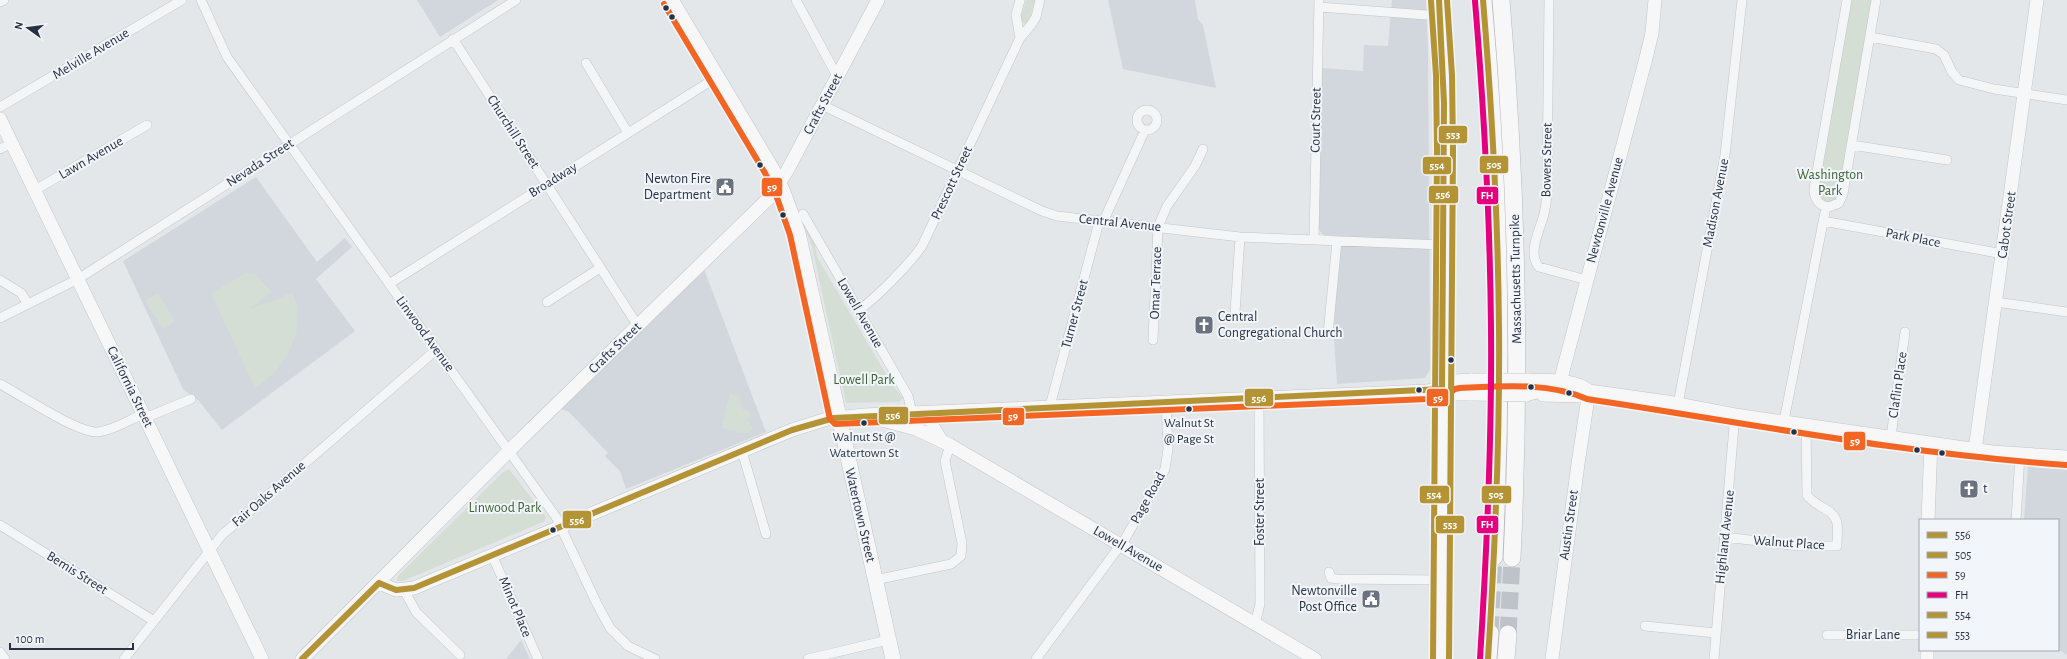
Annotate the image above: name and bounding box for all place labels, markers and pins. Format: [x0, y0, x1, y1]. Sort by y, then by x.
unlabelled marker [661, 3, 671, 13]
unlabelled marker [667, 12, 677, 22]
unlabelled marker [755, 160, 765, 170]
place label: Newton Fire Department [644, 172, 712, 202]
public building icon: Newton Fire Department [714, 176, 736, 198]
unlabelled marker [778, 210, 788, 220]
place label: Central Congregational Church [1218, 310, 1343, 340]
church icon: Central Congregational Church [1193, 314, 1215, 336]
unlabelled marker [1446, 355, 1456, 365]
unlabelled marker [1526, 382, 1536, 392]
unlabelled marker [1414, 385, 1424, 395]
unlabelled marker [1564, 388, 1574, 398]
marker: Walnut St @ Page St [1184, 404, 1194, 414]
place label: Walnut St @ Page St [1164, 417, 1214, 446]
marker: Walnut St @ Watertown St [859, 418, 869, 428]
unlabelled marker [1789, 427, 1799, 437]
place label: Walnut St @ Watertown St [829, 431, 899, 460]
unlabelled marker [1912, 445, 1922, 455]
unlabelled marker [1937, 448, 1947, 458]
church icon: t [1958, 478, 1980, 500]
place label: t [1983, 482, 1988, 496]
unlabelled marker [548, 525, 558, 535]
place label: Newtonville Post Office [1291, 584, 1357, 614]
public building icon: Newtonville Post Office [1360, 588, 1382, 610]

